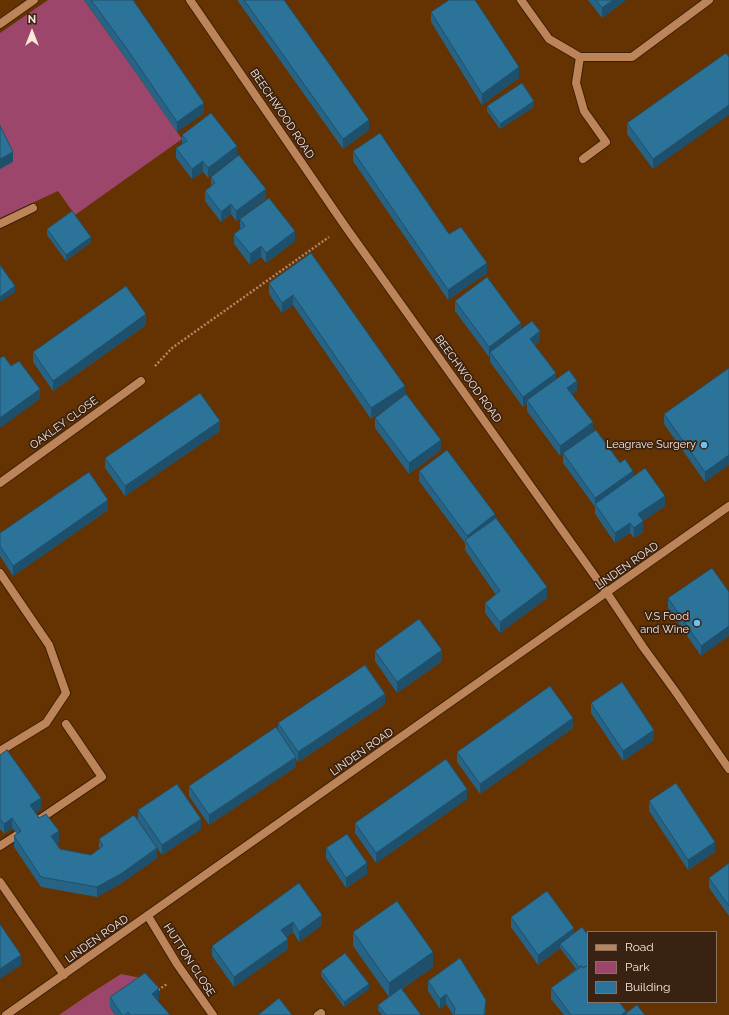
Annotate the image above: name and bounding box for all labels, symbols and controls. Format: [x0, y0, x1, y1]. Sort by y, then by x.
north arrow [12, 12, 52, 52]
text: N [28, 13, 36, 26]
street label: BEECHWOOD ROAD [247, 67, 317, 161]
street label: BEECHWOOD ROAD [432, 333, 504, 425]
street label: OAKLEY CLOSE [27, 394, 101, 452]
place label: Leagrave Surgery [606, 438, 696, 452]
marker: Leagrave Surgery [699, 440, 709, 450]
street label: LINDEN ROAD [593, 539, 661, 593]
place label: V.S Food and Wine [640, 610, 689, 636]
marker: V.S Food and Wine [692, 618, 702, 628]
street label: LINDEN ROAD [328, 725, 396, 779]
street label: LINDEN ROAD [63, 912, 131, 966]
street label: HUTTON CLOSE [160, 921, 218, 999]
legend [587, 931, 717, 1003]
text: Road [625, 940, 654, 954]
text: Park [625, 960, 650, 974]
text: Building [625, 980, 671, 994]

